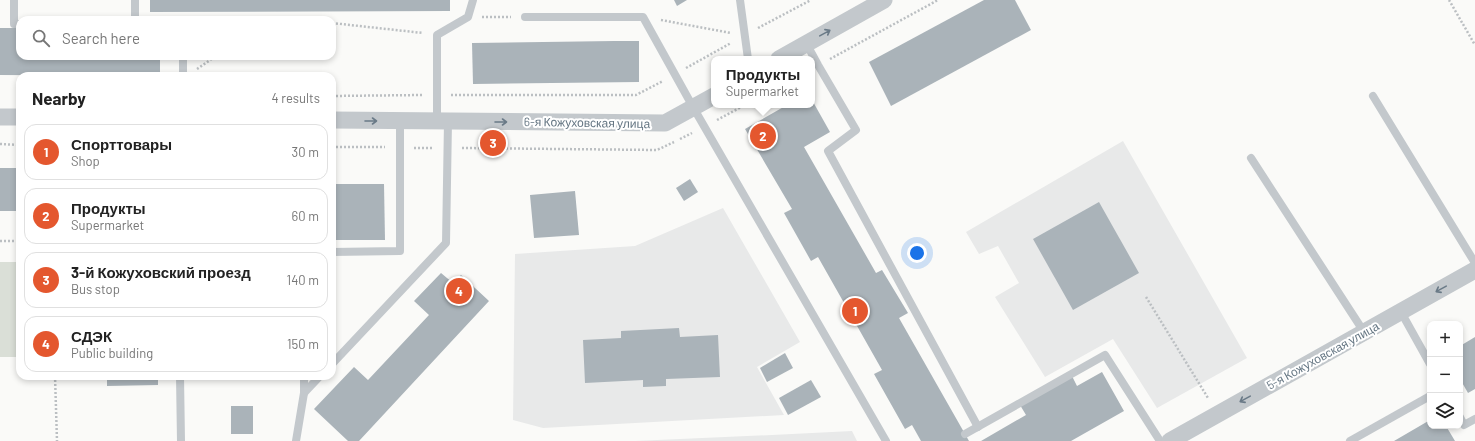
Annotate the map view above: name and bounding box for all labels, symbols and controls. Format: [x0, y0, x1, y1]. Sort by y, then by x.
search box [16, 16, 336, 60]
icon: search [30, 27, 52, 49]
text: Search here [62, 29, 140, 47]
one-way arrow [819, 29, 831, 36]
popup [711, 56, 815, 108]
text: Продукты [726, 65, 800, 83]
text: Supermarket [726, 83, 799, 99]
text: Nearby [32, 88, 86, 108]
text: 4 results [272, 90, 320, 106]
street label: 6-я Кожуховская улица [524, 114, 651, 131]
one-way arrow [364, 117, 377, 125]
one-way arrow [494, 118, 507, 126]
pin: 2 [750, 121, 776, 151]
pin: 3 [480, 128, 506, 158]
text: Спорттовары [71, 135, 172, 153]
text: 1 [44, 144, 48, 160]
text: 30 m [292, 144, 319, 160]
text: Shop [71, 153, 100, 169]
text: Продукты [71, 199, 146, 217]
text: 2 [42, 208, 50, 224]
text: 60 m [292, 208, 319, 224]
text: Supermarket [71, 217, 144, 233]
your location [907, 243, 927, 263]
text: 3-й Кожуховский проезд [71, 263, 251, 281]
text: 3 [42, 272, 50, 288]
text: 140 m [287, 272, 319, 288]
pin: 4 [446, 276, 472, 306]
text: Bus stop [71, 281, 120, 297]
one-way arrow [1435, 286, 1447, 294]
pin: 1 [842, 296, 868, 326]
street label: 5-я Кожуховская улица [1264, 318, 1382, 393]
map controls [1427, 321, 1463, 429]
button: + [1427, 321, 1463, 357]
text: СДЭК [71, 327, 112, 345]
text: 4 [42, 336, 50, 352]
text: 150 m [287, 336, 319, 352]
text: Public building [71, 345, 153, 361]
button: − [1427, 357, 1463, 393]
button: layers [1427, 393, 1463, 429]
one-way arrow [1239, 396, 1251, 404]

